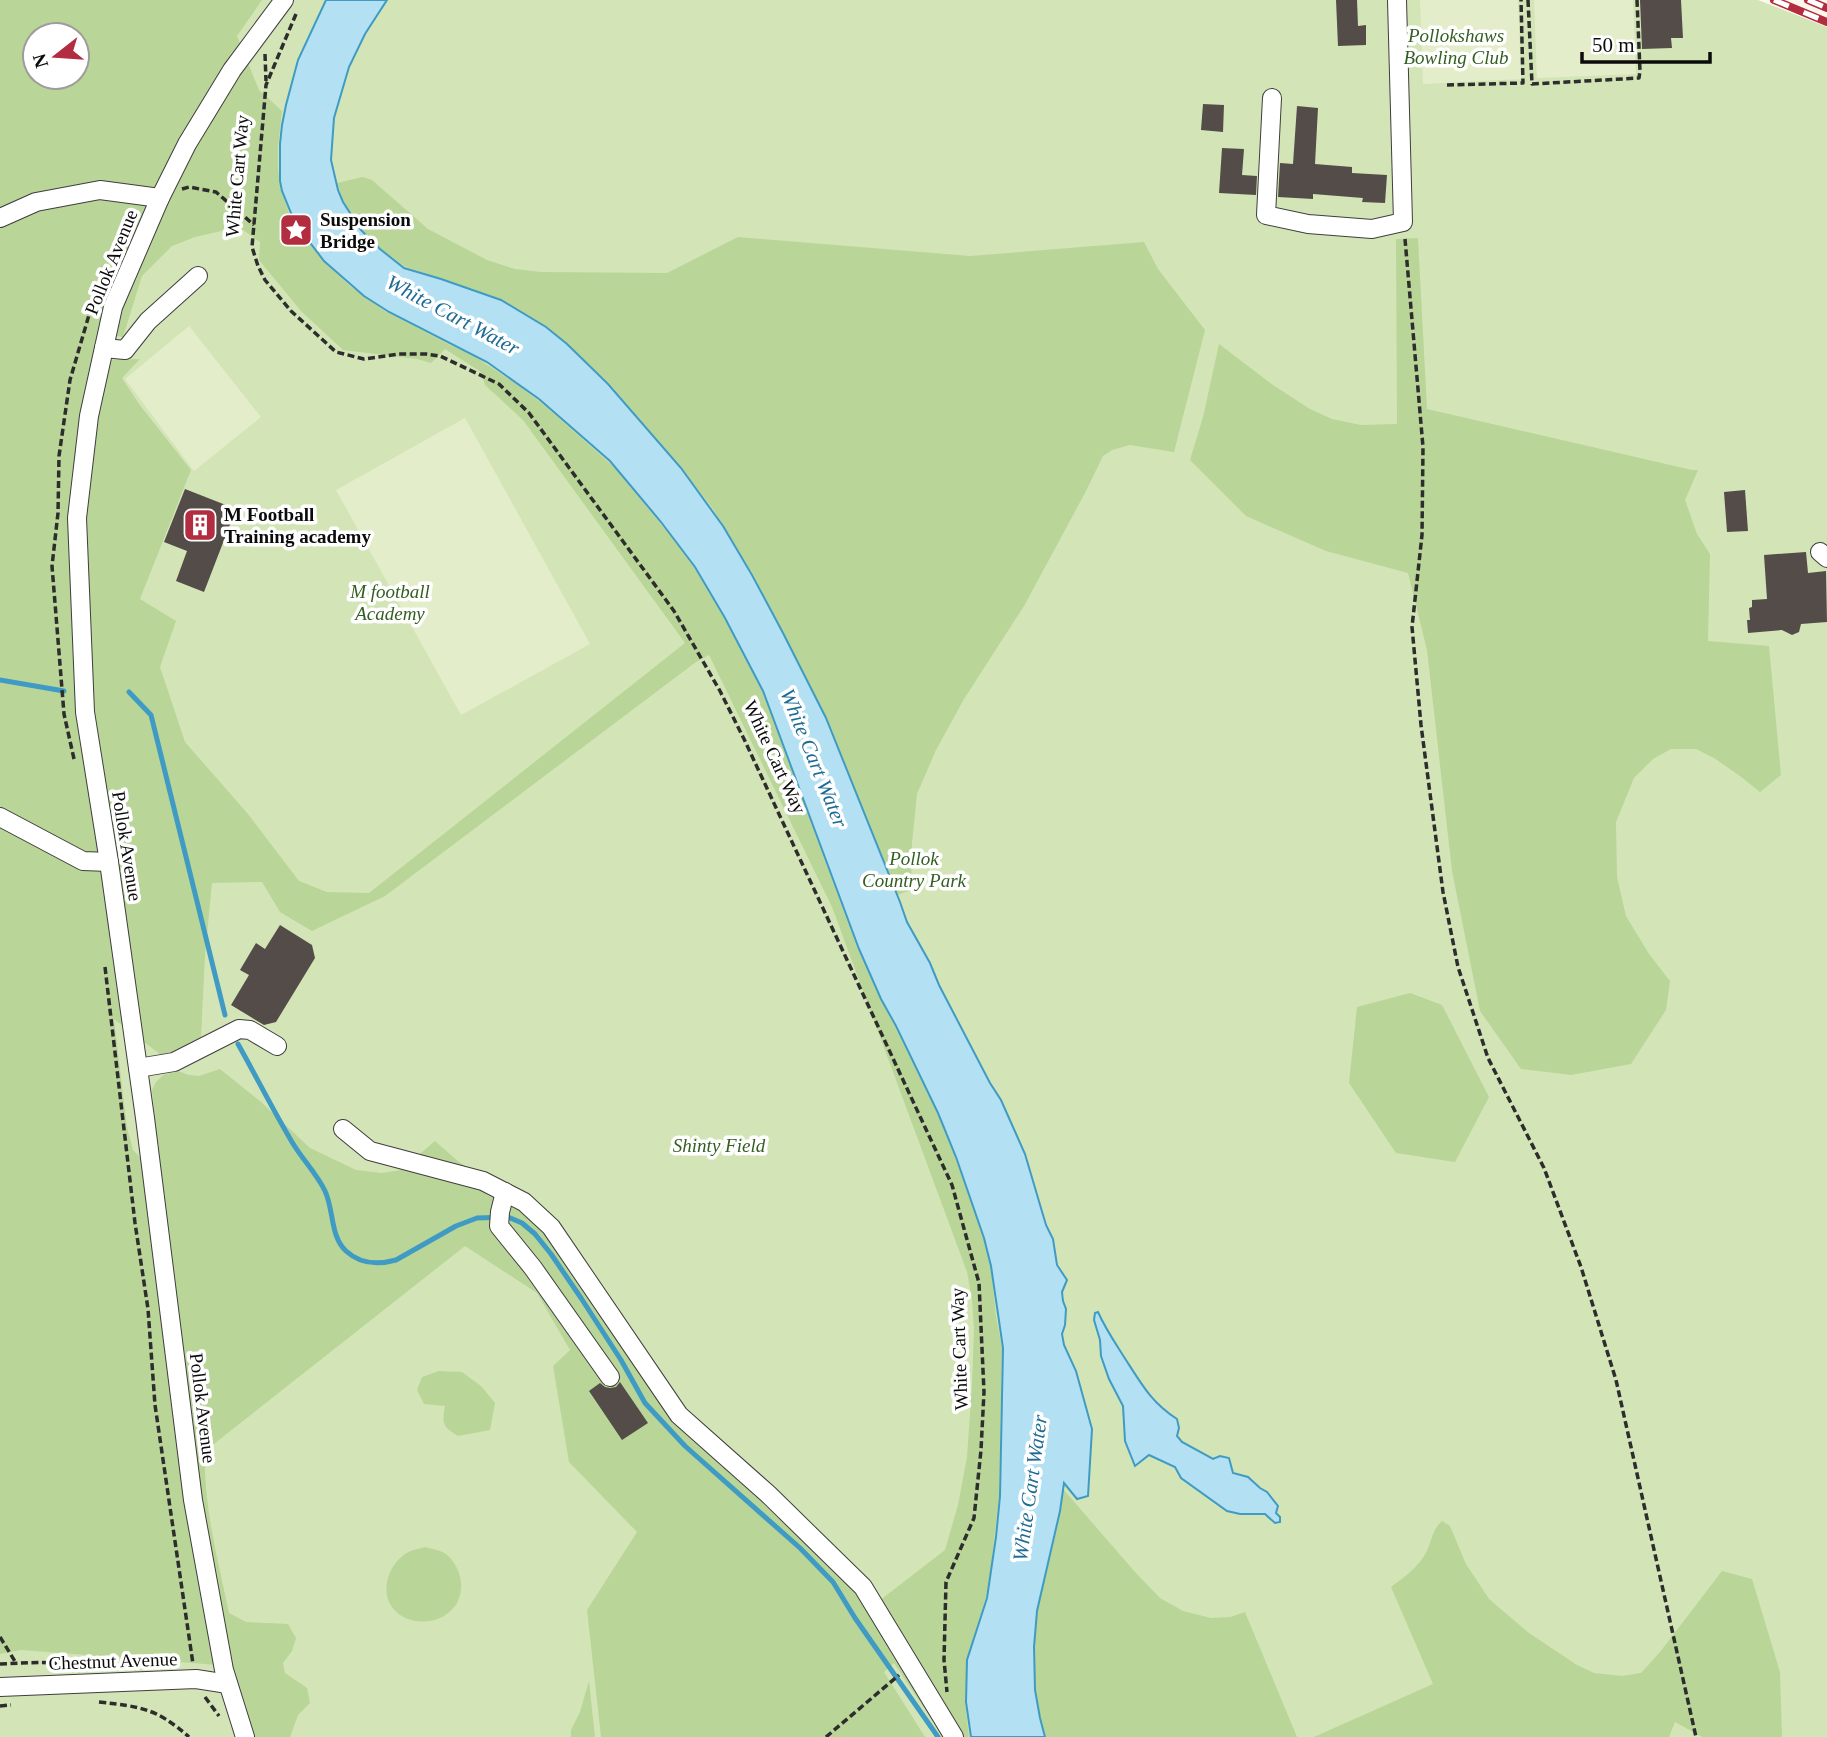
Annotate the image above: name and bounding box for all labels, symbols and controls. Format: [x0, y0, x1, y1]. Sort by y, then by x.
north arrow [21, 21, 91, 91]
scale bar [1582, 21, 1710, 65]
park label: Pollokshaws Bowling Club [1403, 25, 1509, 68]
text: 50 m [1592, 33, 1635, 57]
text: N [28, 51, 52, 70]
street label: White Cart Way [221, 114, 253, 238]
street label: Pollok Avenue [80, 207, 142, 317]
place label: Suspension Bridge [320, 209, 411, 252]
place icon: Suspension Bridge [277, 211, 315, 249]
water label: White Cart Water [382, 270, 524, 361]
place label: M Football Training academy [224, 504, 371, 547]
building icon: M Football Training academy [181, 506, 219, 544]
park label: M football Academy [349, 581, 430, 624]
water label: White Cart Water [775, 685, 853, 832]
street label: White Cart Way [740, 697, 811, 817]
street label: Pollok Avenue [108, 790, 146, 902]
park label: Pollok Country Park [862, 848, 967, 891]
park label: Shinty Field [673, 1135, 766, 1156]
street label: White Cart Way [946, 1287, 972, 1411]
street label: Pollok Avenue [186, 1352, 220, 1464]
water label: White Cart Water [1008, 1413, 1052, 1563]
street label: Chestnut Avenue [48, 1648, 178, 1674]

